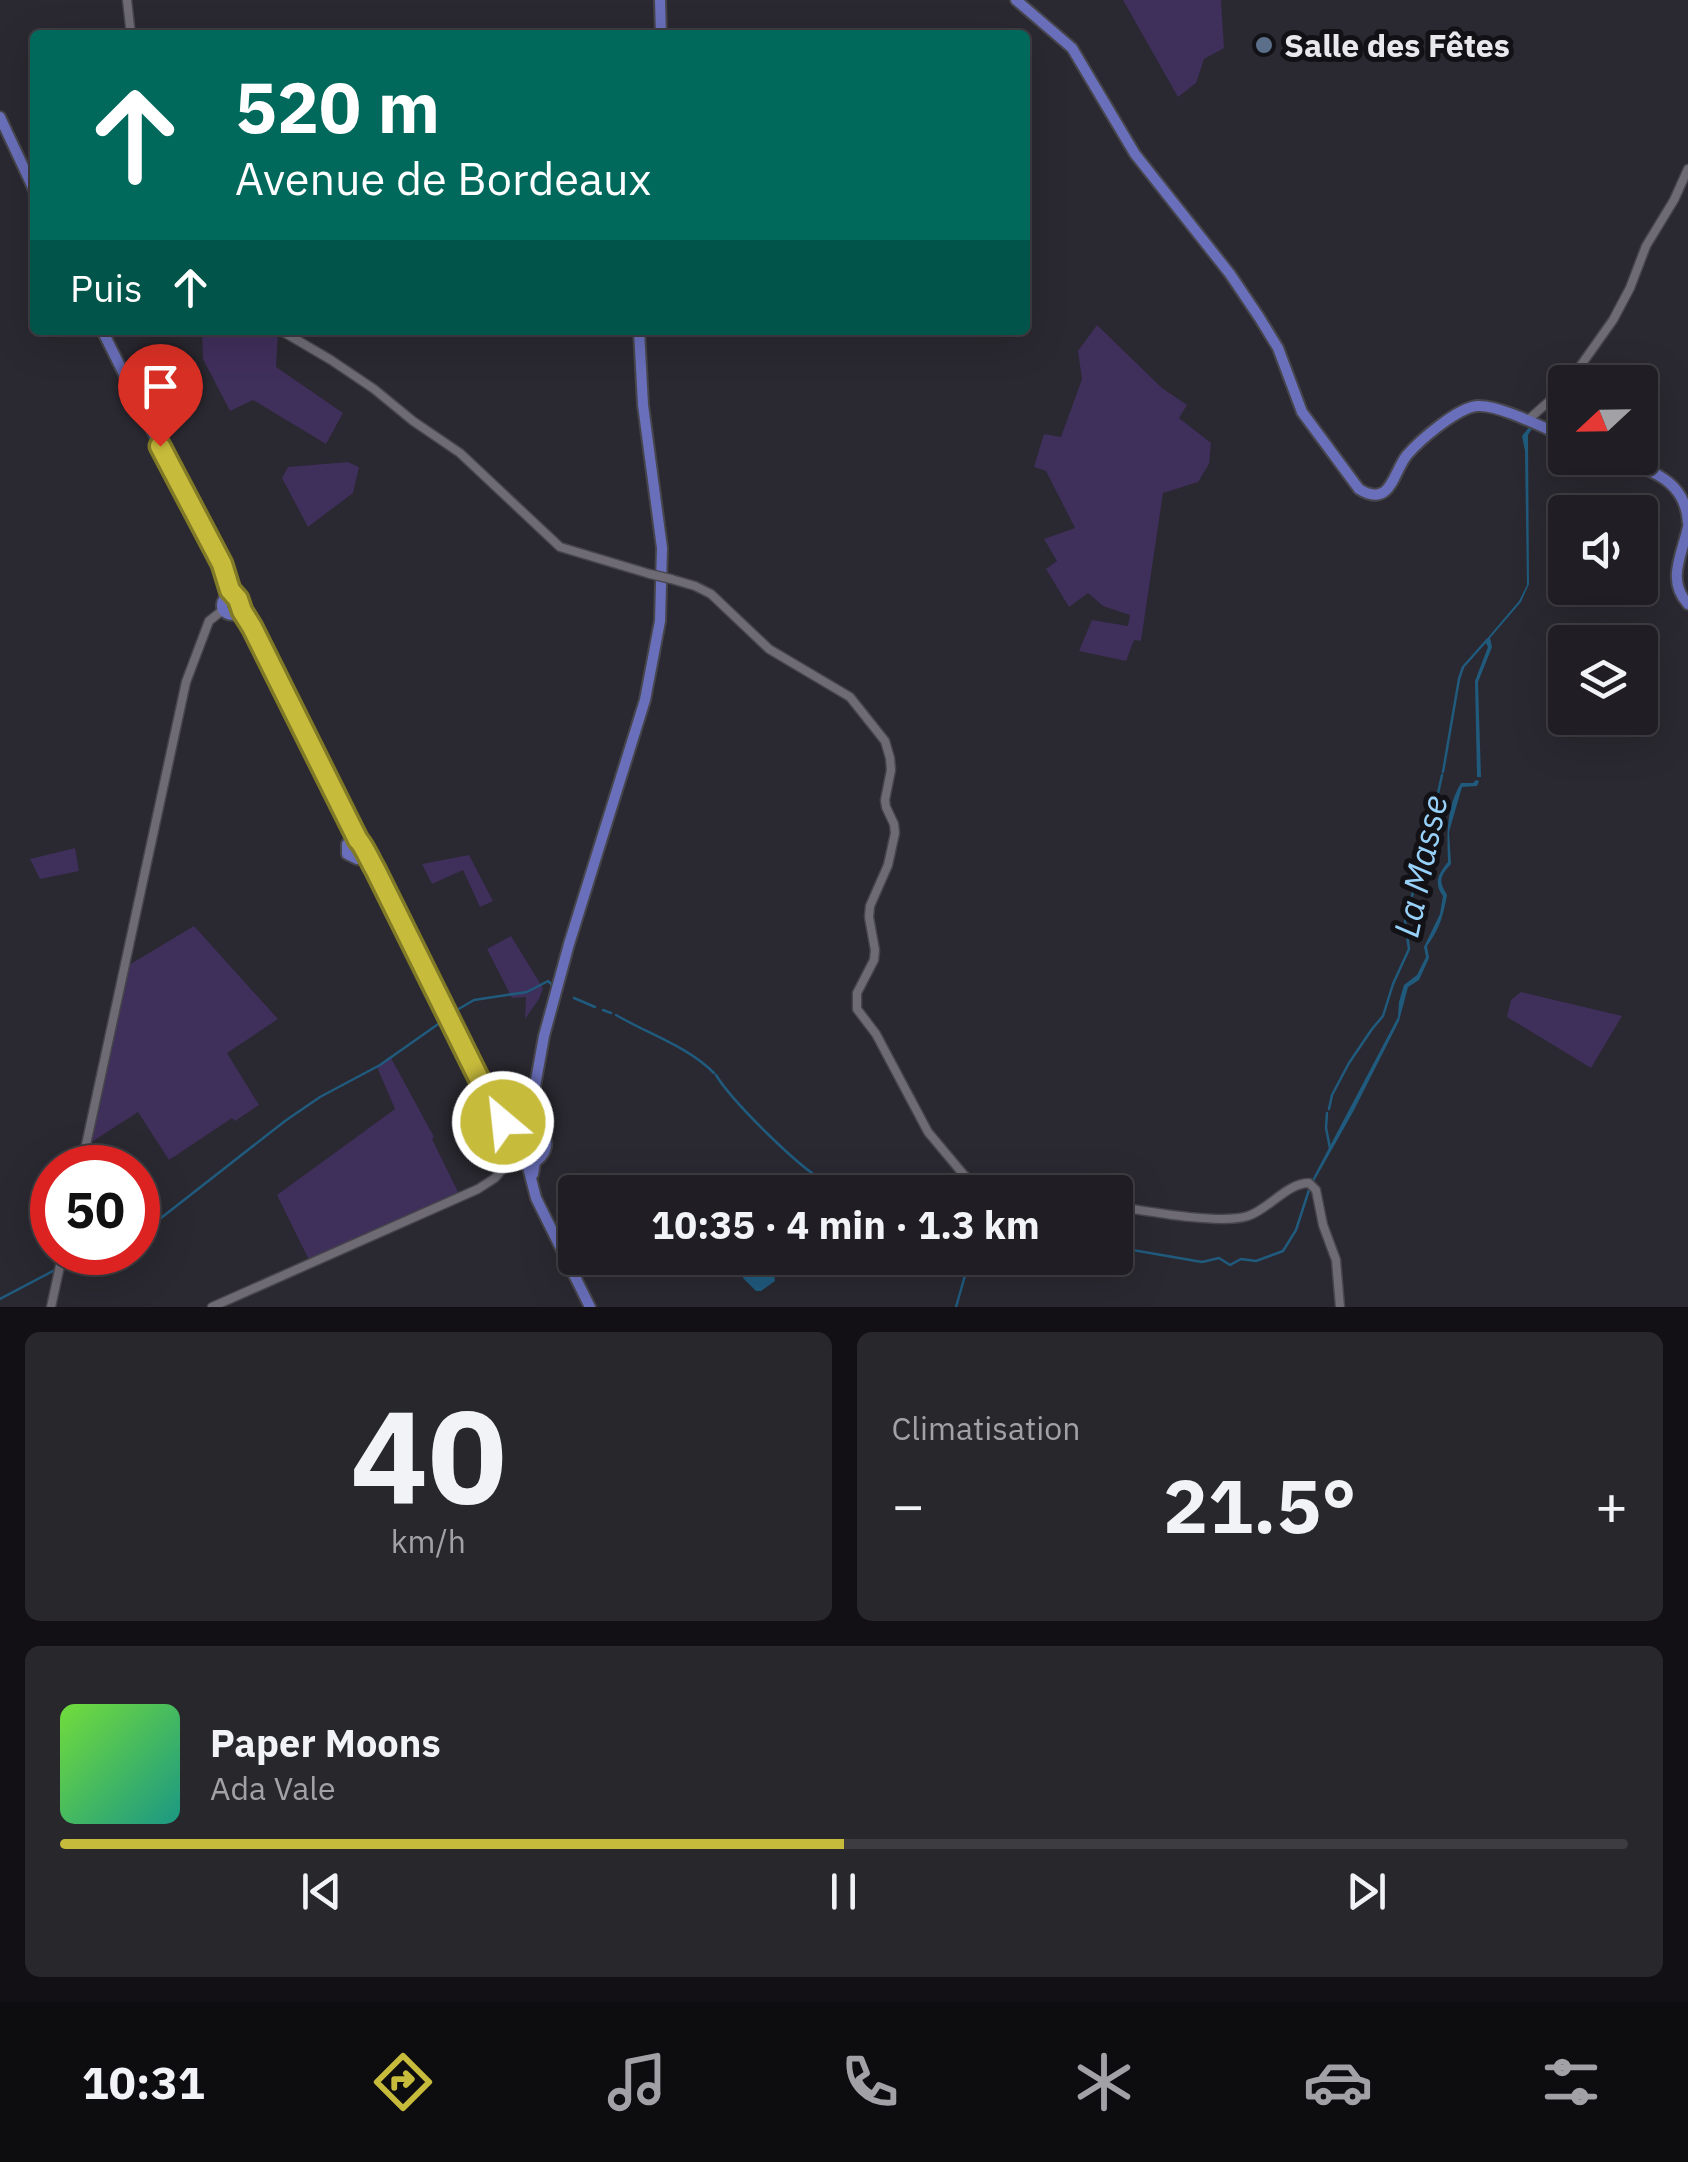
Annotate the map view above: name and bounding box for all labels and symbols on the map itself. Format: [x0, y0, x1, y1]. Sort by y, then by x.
place label: Salle des Fêtes [1284, 24, 1510, 66]
marker: Salle des Fêtes [1253, 34, 1275, 56]
pin [118, 344, 203, 447]
north arrow [1548, 365, 1658, 475]
water label: La Masse [1383, 791, 1457, 941]
position arrow [451, 1070, 555, 1174]
speed limit sign: 50 [30, 1145, 160, 1275]

